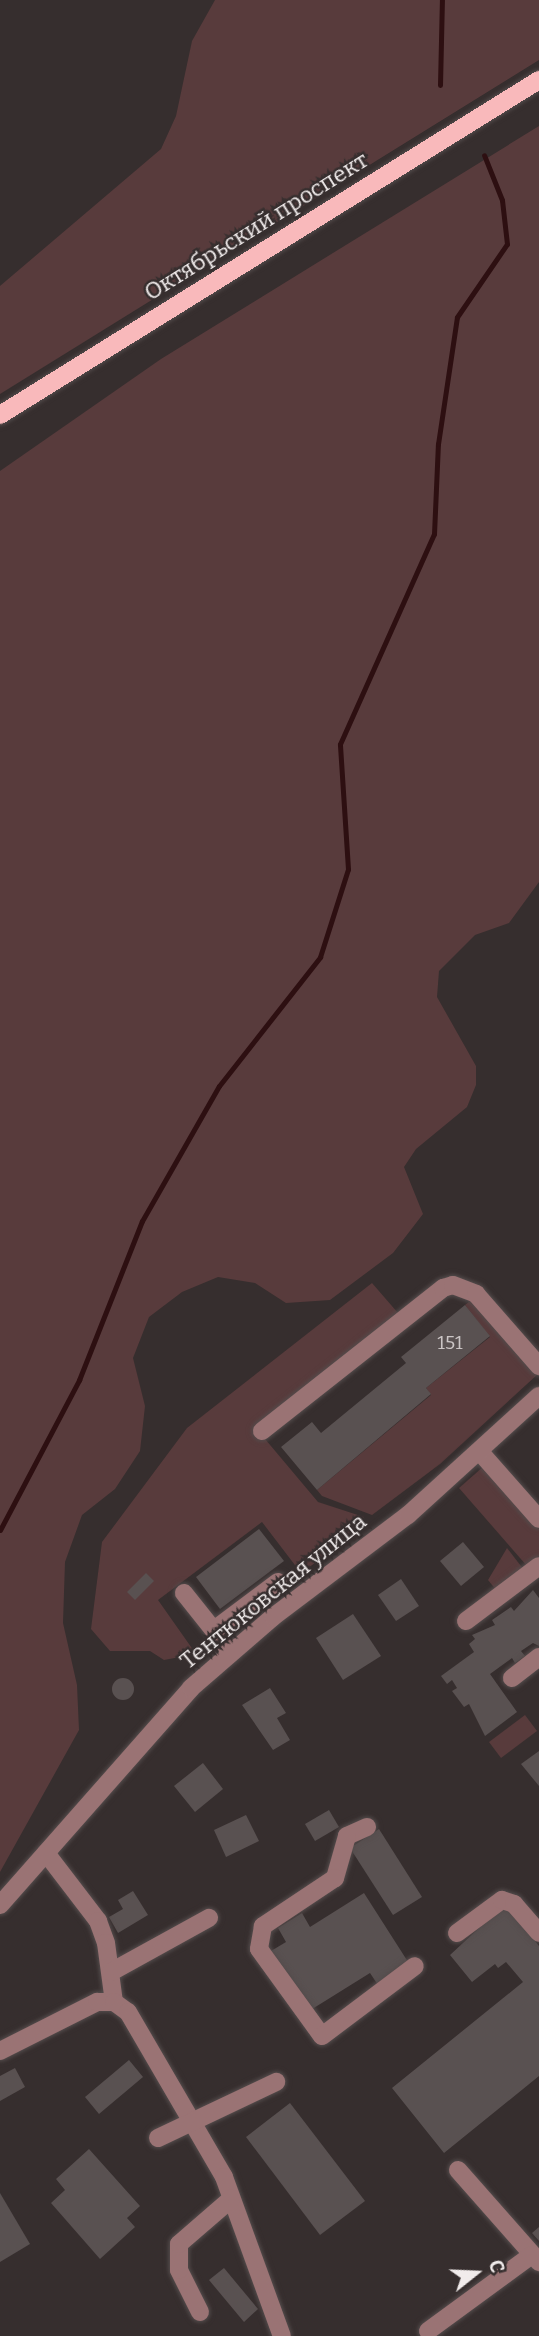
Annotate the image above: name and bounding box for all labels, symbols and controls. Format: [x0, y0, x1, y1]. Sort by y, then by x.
street label: Октябрьский проспект [139, 146, 373, 306]
house number: 151 [437, 1332, 463, 1354]
street label: Тентюковская улица [174, 1507, 372, 1675]
north arrow [441, 2238, 511, 2308]
text: С [484, 2257, 509, 2276]

